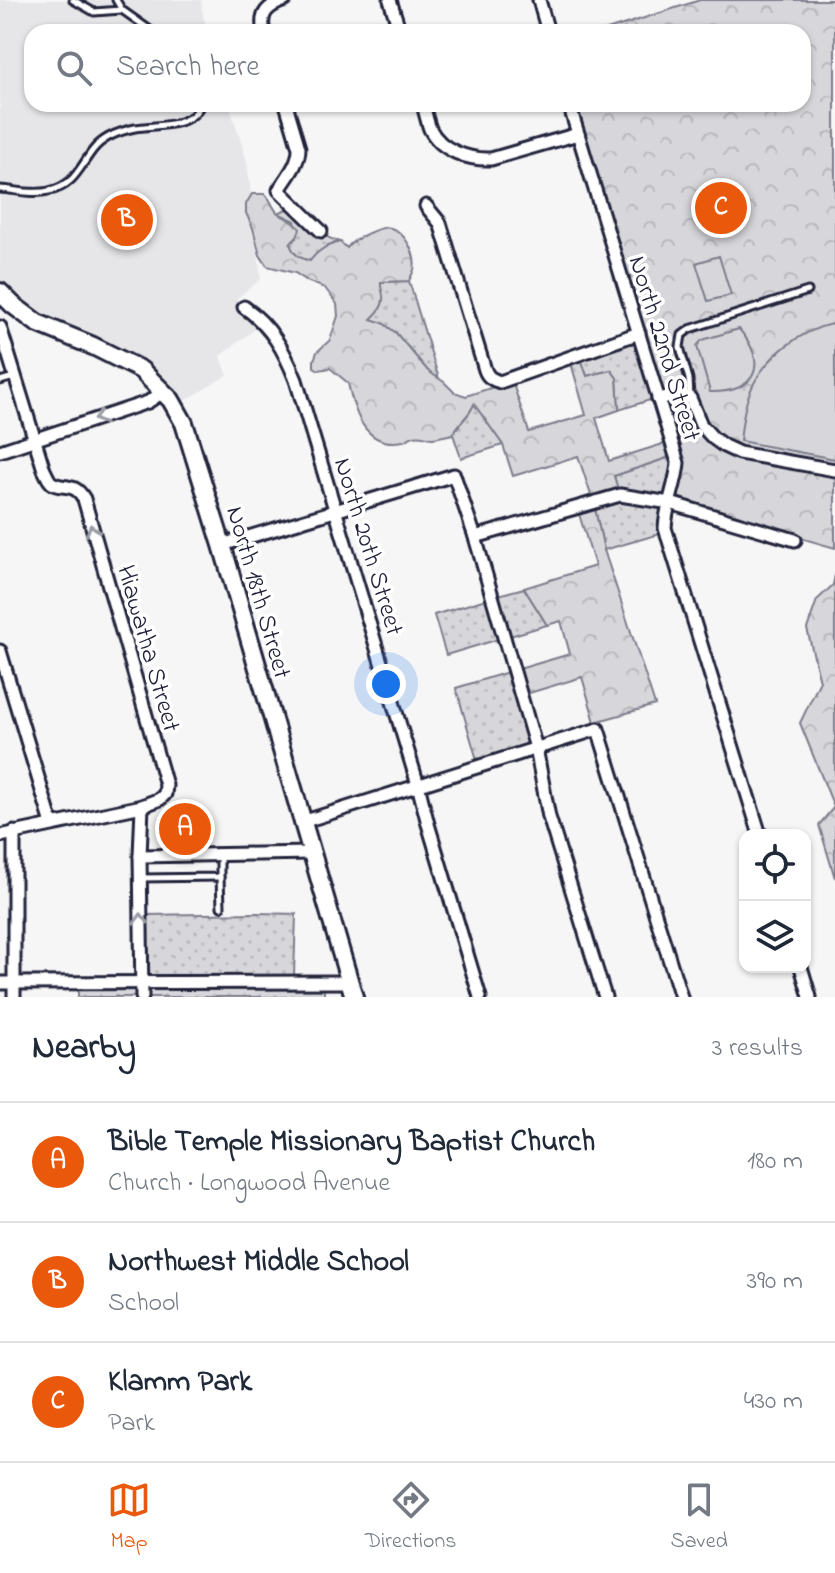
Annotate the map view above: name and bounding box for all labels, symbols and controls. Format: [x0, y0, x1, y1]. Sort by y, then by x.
search box [24, 24, 811, 112]
icon: search [52, 46, 96, 90]
text: Search here [116, 46, 260, 90]
pin: C [695, 178, 747, 238]
pin: B [101, 190, 153, 250]
street label: North 22nd Street [617, 252, 709, 446]
one-way arrow [93, 409, 107, 425]
street label: North 20th Street [322, 453, 412, 641]
street label: North 18th Street [214, 502, 300, 684]
one-way arrow [85, 523, 102, 537]
street label: Hiawatha Street [105, 561, 189, 737]
your location [366, 664, 406, 704]
pin: A [159, 799, 211, 859]
map controls [739, 829, 811, 973]
button: locate [739, 829, 811, 901]
button: layers [739, 901, 811, 973]
one-way arrow [132, 912, 150, 925]
text: Nearby [32, 1024, 136, 1074]
text: 3 results [712, 1030, 803, 1068]
text: Bible Temple Missionary Baptist Church [108, 1121, 595, 1165]
text: A [50, 1143, 66, 1181]
text: 180 m [747, 1143, 803, 1181]
text: Church · Longwood Avenue [108, 1165, 390, 1203]
text: Northwest Middle School [108, 1241, 409, 1285]
text: B [49, 1263, 67, 1301]
text: 390 m [747, 1263, 803, 1301]
text: School [108, 1285, 179, 1323]
text: Klamm Park [108, 1361, 252, 1405]
text: C [51, 1383, 65, 1421]
text: 430 m [744, 1383, 803, 1421]
text: Park [108, 1405, 155, 1443]
tab: Map [107, 1478, 151, 1558]
tab: Directions [365, 1478, 456, 1558]
tab: Saved [671, 1478, 728, 1558]

